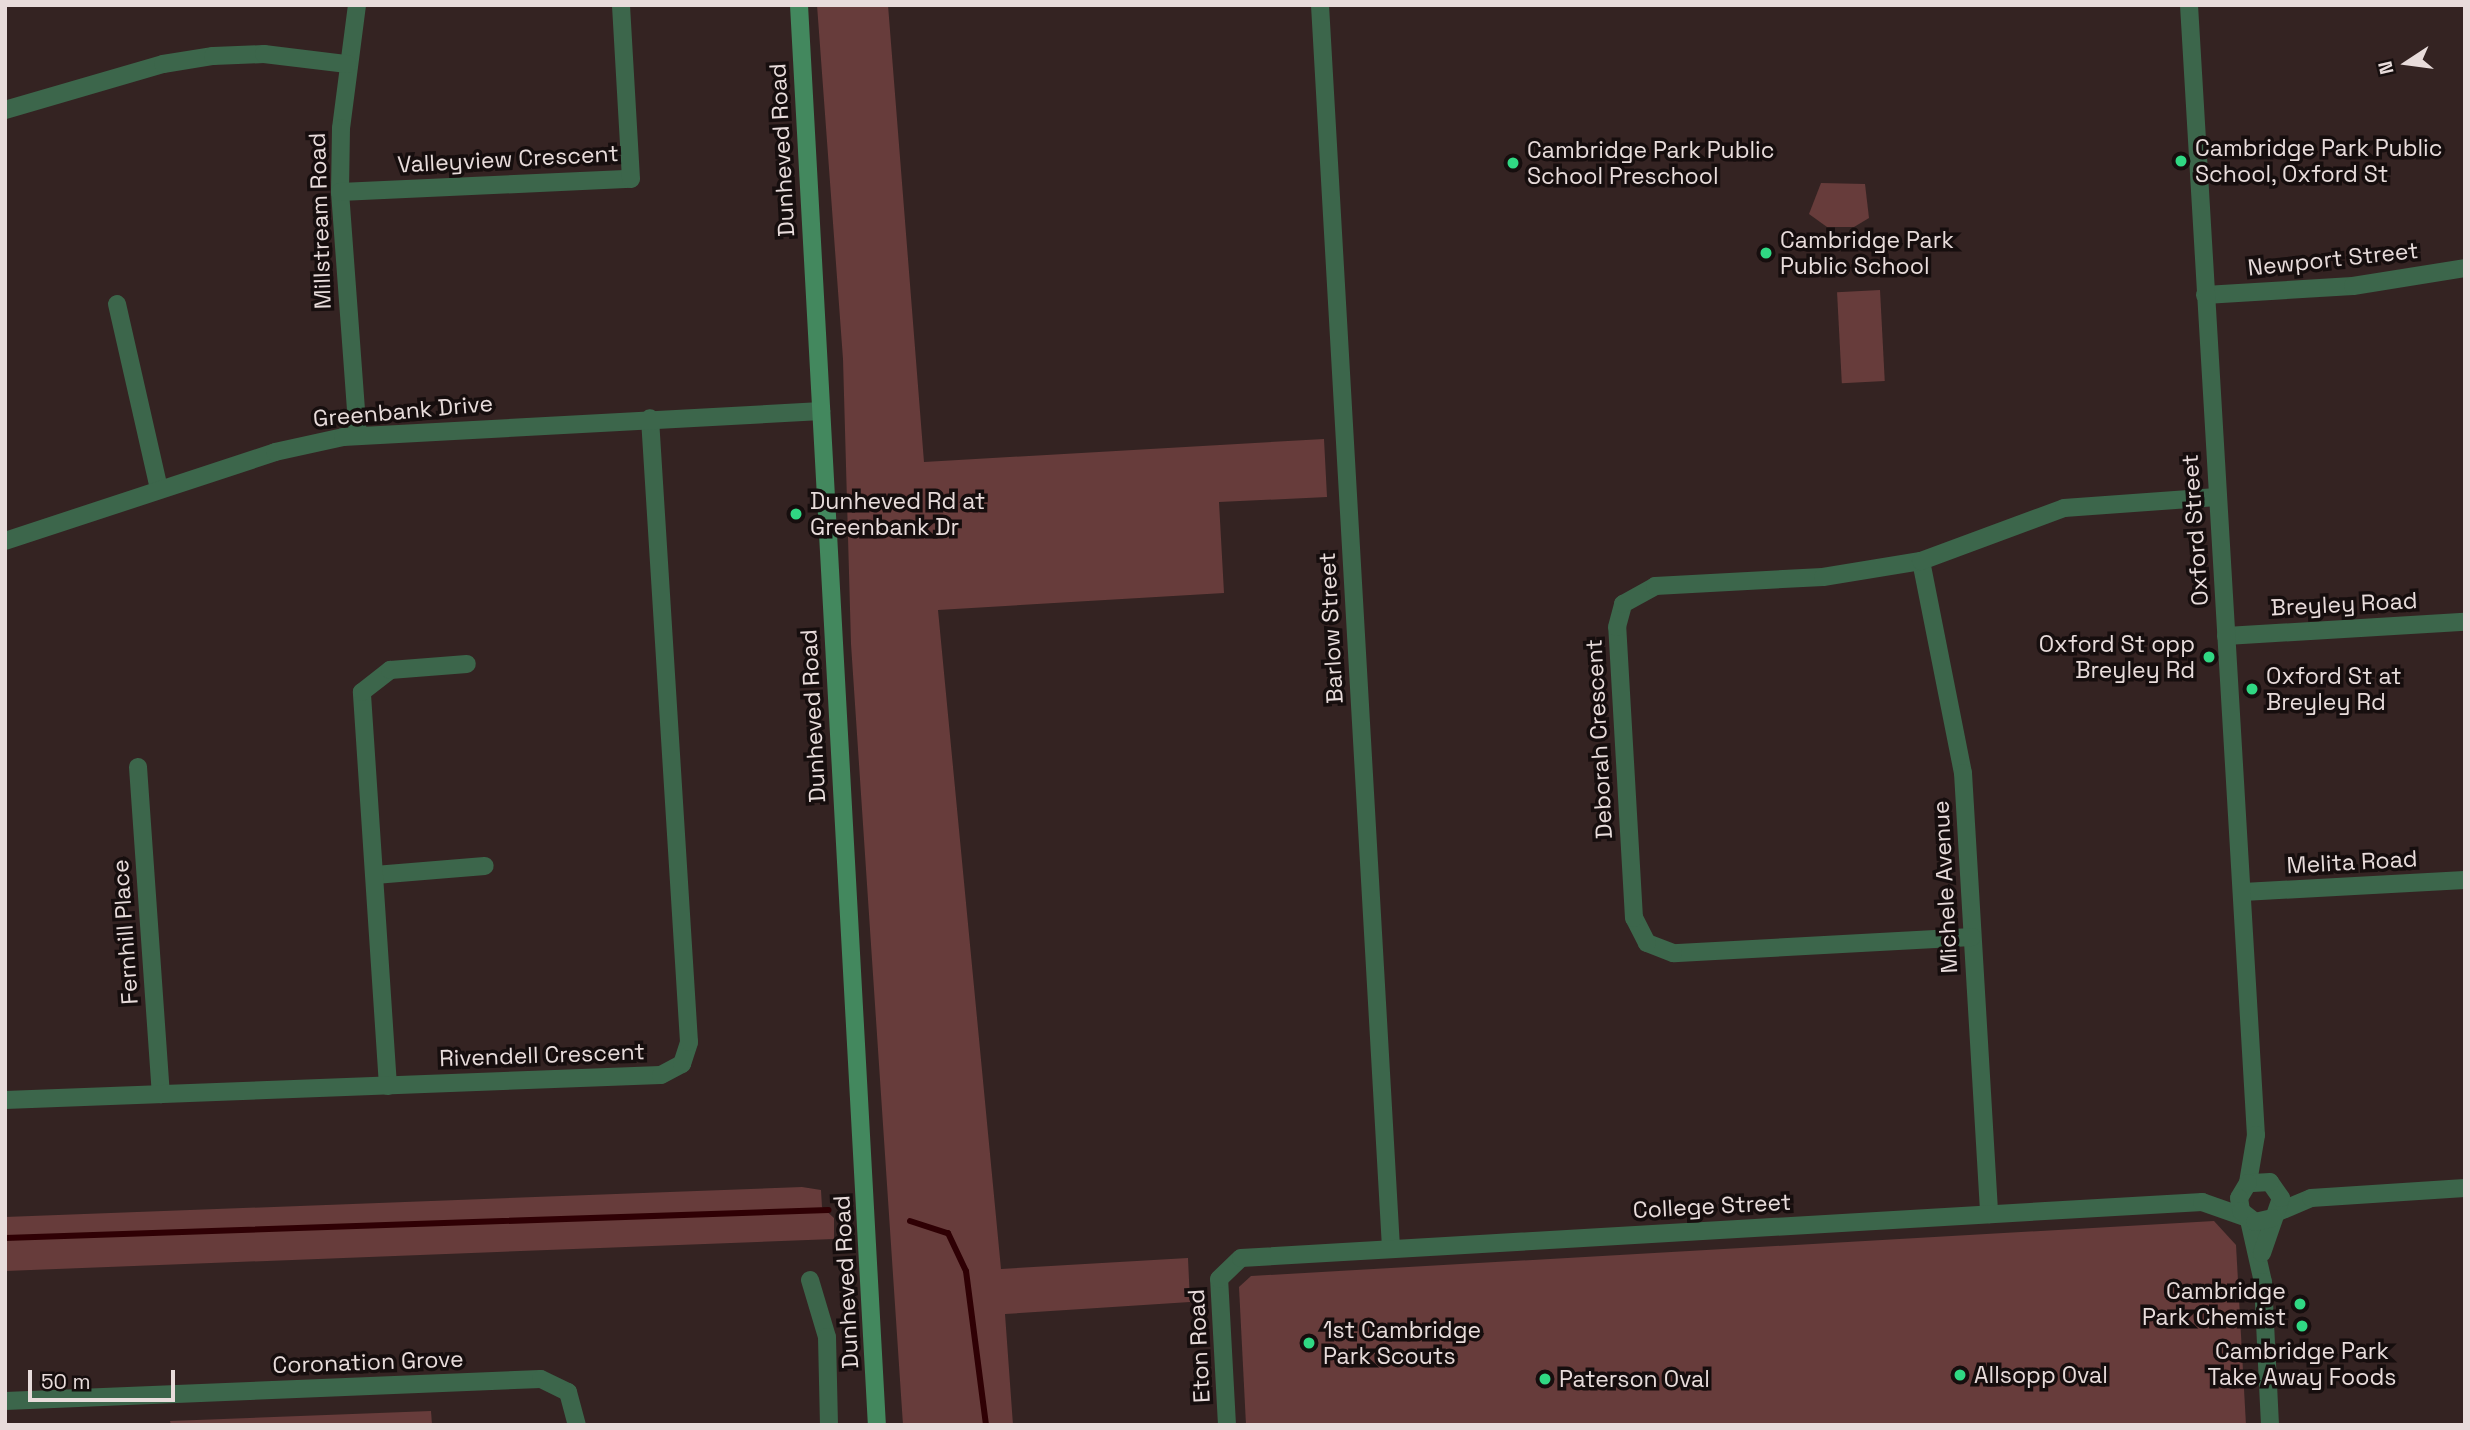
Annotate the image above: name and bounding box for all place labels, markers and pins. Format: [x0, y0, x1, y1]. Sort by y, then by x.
place label: Cambridge Park Public School, Oxford St [2195, 134, 2442, 188]
place label: Cambridge Park Public School Preschool [1527, 136, 1774, 190]
marker: Cambridge Park Public School, Oxford St [2173, 153, 2189, 169]
marker: Cambridge Park Public School Preschool [1505, 155, 1521, 171]
place label: Cambridge Park Public School [1780, 226, 1954, 280]
marker: Cambridge Park Public School [1758, 245, 1774, 261]
place label: Dunheved Rd at Greenbank Dr [810, 487, 985, 541]
marker: Dunheved Rd at Greenbank Dr [788, 506, 804, 522]
place label: Oxford St opp Breyley Rd [2039, 630, 2195, 684]
marker: Oxford St opp Breyley Rd [2201, 649, 2217, 665]
place label: Oxford St at Breyley Rd [2266, 662, 2402, 716]
marker: Oxford St at Breyley Rd [2244, 681, 2260, 697]
place label: Cambridge Park Chemist [2142, 1277, 2286, 1331]
marker: Cambridge Park Chemist [2292, 1296, 2308, 1312]
place label: 1st Cambridge Park Scouts [1323, 1316, 1481, 1370]
marker: Cambridge Park Take Away Foods [2294, 1318, 2310, 1334]
marker: 1st Cambridge Park Scouts [1301, 1335, 1317, 1351]
place label: Cambridge Park Take Away Foods [2207, 1337, 2397, 1391]
place label: Allsopp Oval [1974, 1361, 2108, 1389]
place label: Paterson Oval [1559, 1365, 1710, 1393]
marker: Allsopp Oval [1952, 1367, 1968, 1383]
marker: Paterson Oval [1537, 1371, 1553, 1387]

